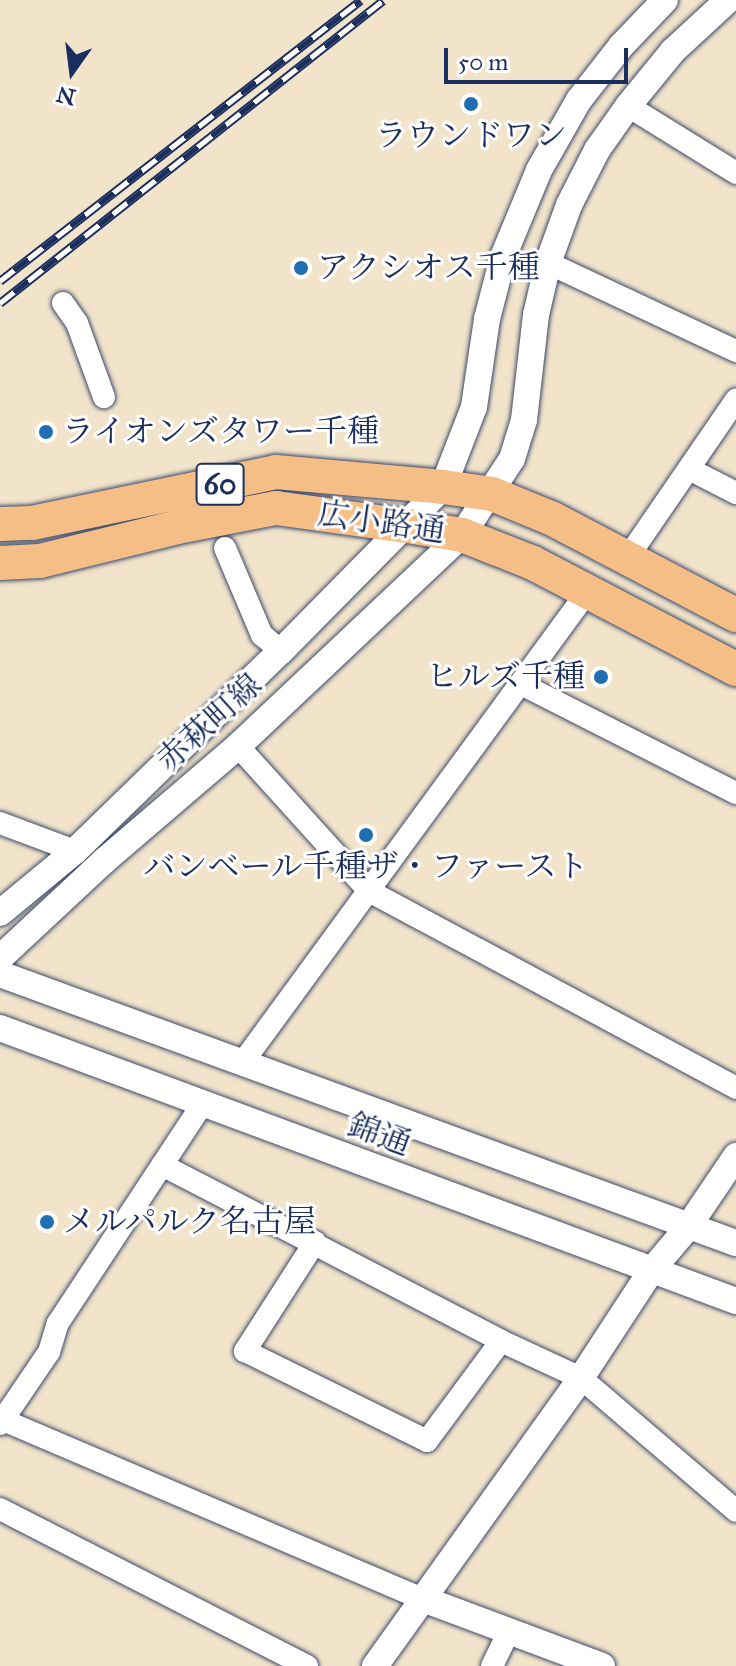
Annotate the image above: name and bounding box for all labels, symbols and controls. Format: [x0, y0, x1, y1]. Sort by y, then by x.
north arrow [32, 32, 112, 112]
scale bar [448, 32, 632, 82]
text: 50 m [458, 47, 508, 77]
text: N [54, 80, 78, 111]
marker: ラウンドワン [462, 95, 480, 113]
place label: ラウンドワン [375, 117, 567, 155]
place label: アクシオス千種 [317, 249, 541, 287]
marker: アクシオス千種 [292, 259, 310, 277]
place label: ライオンズタワー千種 [62, 413, 382, 451]
marker: ライオンズタワー千種 [37, 423, 55, 441]
road number: 60 [194, 458, 246, 510]
street label: 広小路通 [315, 495, 447, 551]
place label: ヒルズ千種 [425, 658, 585, 696]
street label: 赤萩町線 [150, 666, 270, 780]
marker: ヒルズ千種 [592, 668, 610, 686]
marker: バンベール千種ザ・ファースト [357, 826, 375, 844]
place label: バンベール千種ザ・ファースト [142, 848, 590, 886]
street label: 錦通 [342, 1106, 416, 1164]
place label: メルパルク名古屋 [63, 1203, 319, 1241]
marker: メルパルク名古屋 [38, 1213, 56, 1231]

